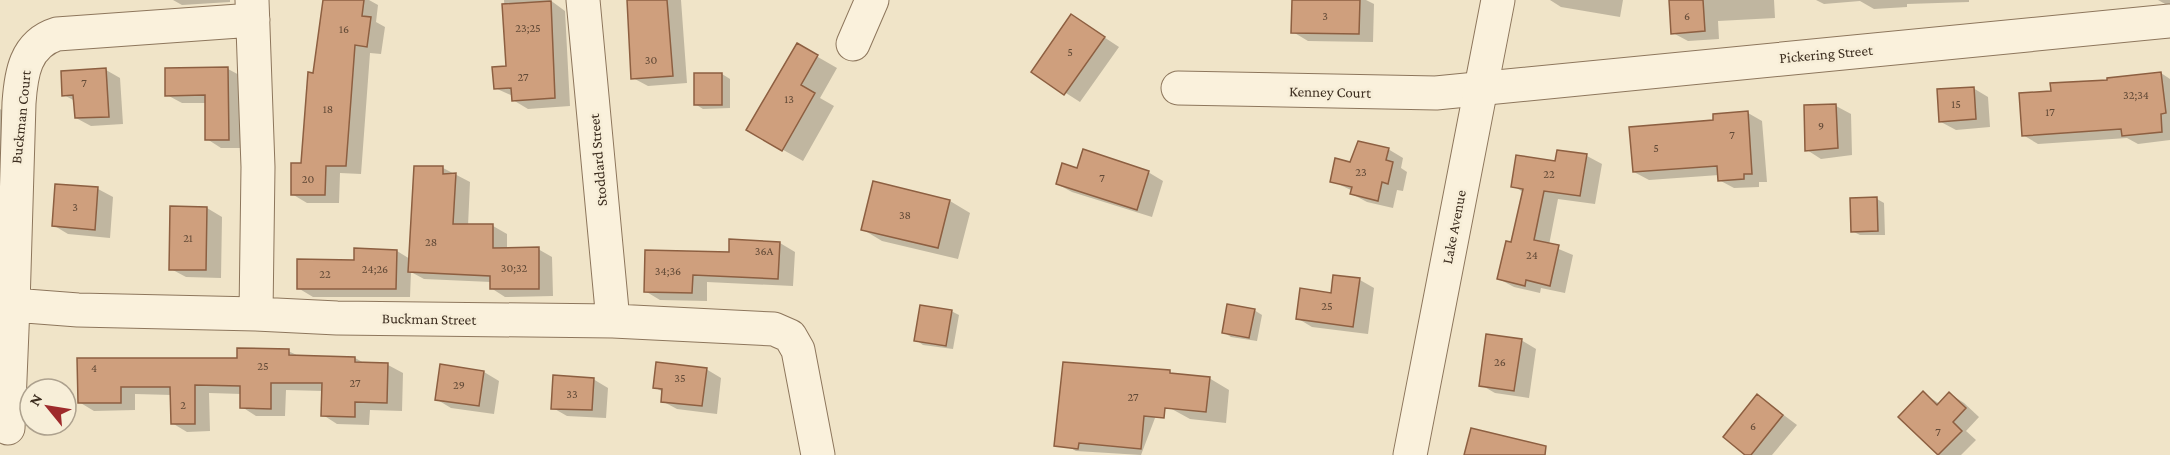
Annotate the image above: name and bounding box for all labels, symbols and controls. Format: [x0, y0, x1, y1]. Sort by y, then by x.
house number: 3 [1322, 9, 1328, 23]
house number: 6 [1684, 9, 1690, 23]
house number: 23;25 [515, 21, 541, 35]
house number: 16 [339, 22, 349, 36]
street label: Pickering Street [1779, 42, 1875, 67]
house number: 5 [1067, 45, 1073, 59]
house number: 30 [645, 53, 657, 67]
street label: Buckman Court [8, 68, 34, 164]
house number: 27 [517, 70, 529, 84]
house number: 7 [81, 76, 87, 90]
street label: Kenney Court [1289, 83, 1372, 102]
house number: 32;34 [2123, 88, 2149, 102]
house number: 13 [784, 92, 794, 106]
house number: 15 [1951, 97, 1961, 111]
house number: 18 [323, 102, 333, 116]
house number: 17 [2045, 105, 2055, 119]
street label: Stoddard Street [586, 112, 610, 207]
house number: 9 [1818, 119, 1824, 133]
house number: 7 [1729, 128, 1735, 142]
house number: 5 [1653, 141, 1659, 155]
house number: 23 [1355, 165, 1367, 179]
house number: 22 [1543, 167, 1555, 181]
house number: 7 [1099, 171, 1105, 185]
house number: 20 [302, 172, 314, 186]
street label: Lake Avenue [1439, 188, 1469, 265]
house number: 3 [72, 200, 78, 214]
house number: 38 [899, 208, 911, 222]
house number: 21 [183, 231, 193, 245]
house number: 28 [425, 235, 437, 249]
house number: 36A [755, 244, 773, 258]
house number: 24 [1526, 248, 1538, 262]
house number: 30;32 [501, 261, 528, 275]
house number: 24;26 [362, 262, 388, 276]
house number: 34;36 [655, 264, 681, 278]
house number: 22 [319, 267, 331, 281]
house number: 25 [1321, 299, 1333, 313]
street label: Buckman Street [382, 310, 477, 328]
house number: 26 [1494, 355, 1506, 369]
house number: 25 [257, 359, 269, 373]
house number: 4 [91, 361, 97, 375]
house number: 35 [674, 371, 686, 385]
house number: 27 [349, 376, 361, 390]
north arrow [18, 377, 78, 437]
house number: 29 [453, 378, 465, 392]
house number: 33 [566, 387, 578, 401]
house number: 27 [1127, 390, 1139, 404]
text: N [25, 391, 46, 409]
house number: 2 [180, 398, 186, 412]
house number: 6 [1750, 419, 1756, 433]
house number: 7 [1935, 425, 1941, 439]

